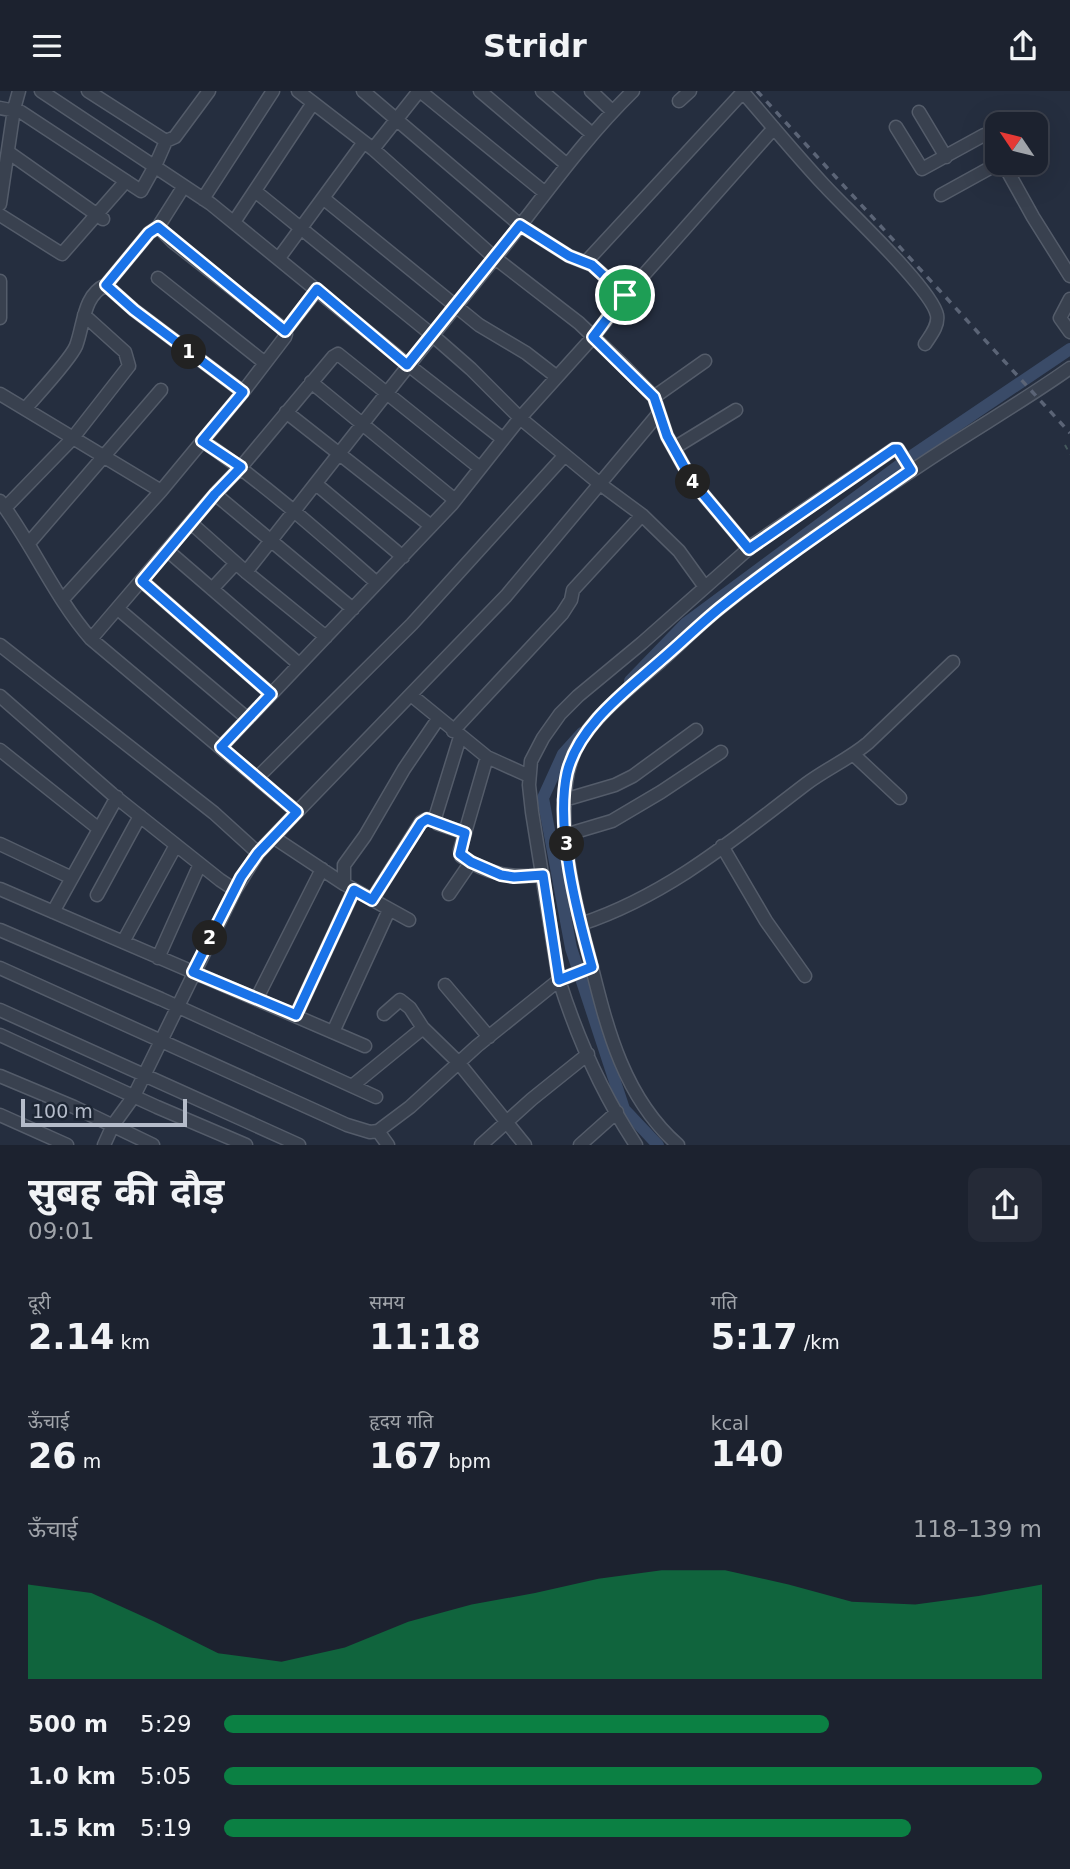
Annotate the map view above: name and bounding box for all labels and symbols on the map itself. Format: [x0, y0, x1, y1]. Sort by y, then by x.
north arrow [985, 112, 1048, 175]
pin [595, 265, 655, 325]
pin: 1 [172, 335, 206, 369]
pin: 4 [676, 465, 710, 499]
pin: 3 [550, 827, 584, 861]
pin: 2 [192, 921, 228, 955]
scale bar [21, 1095, 187, 1127]

